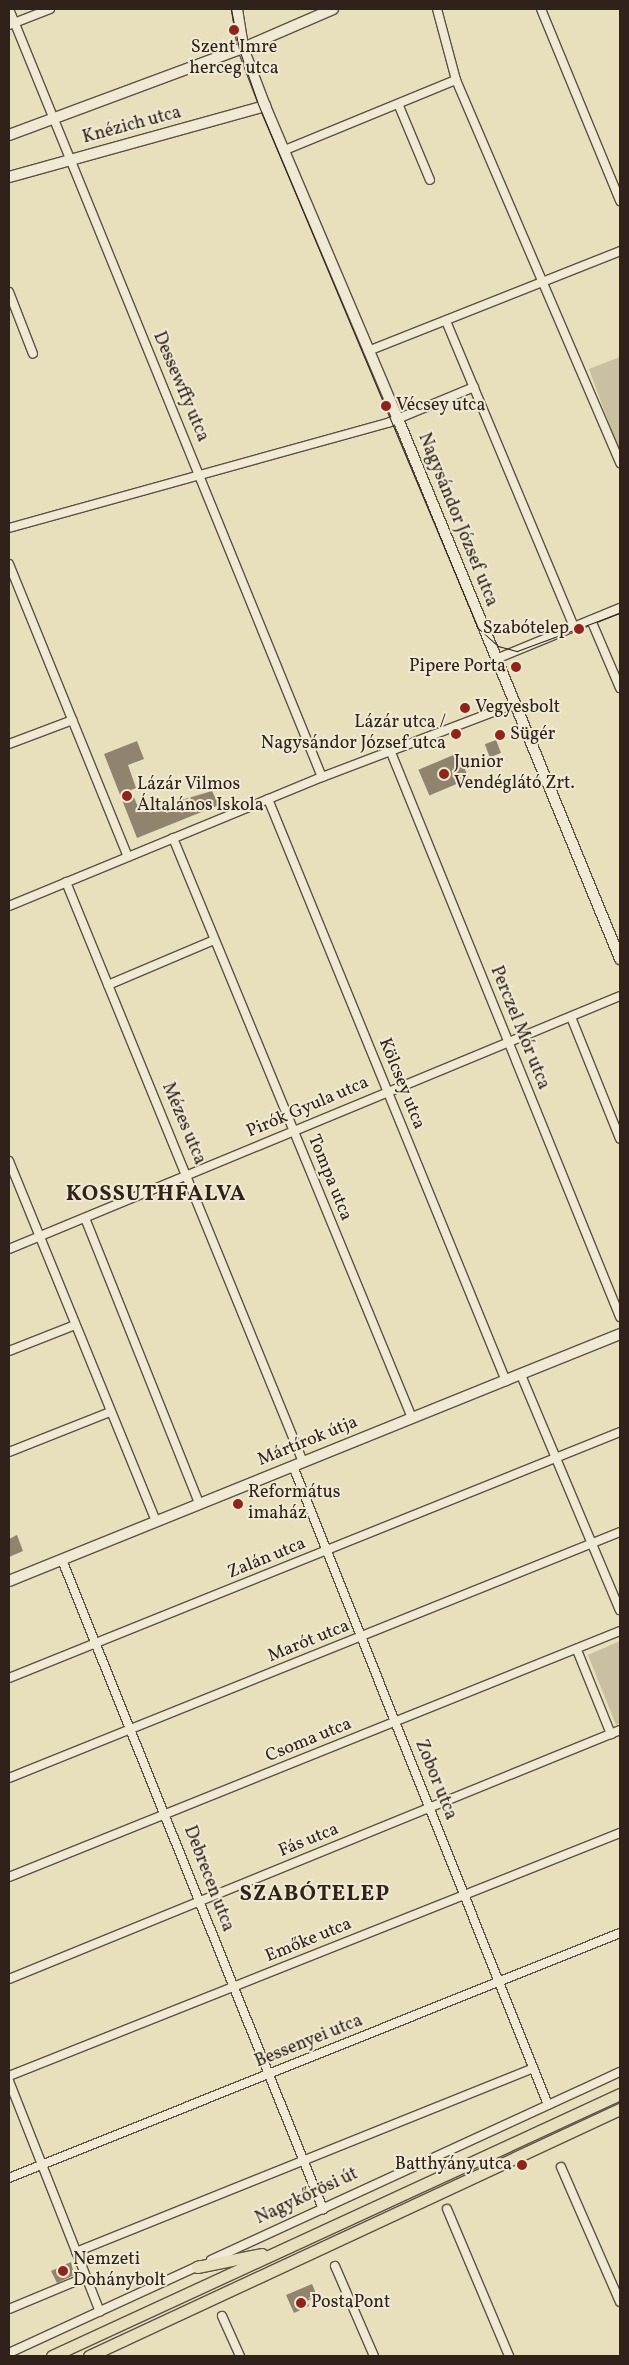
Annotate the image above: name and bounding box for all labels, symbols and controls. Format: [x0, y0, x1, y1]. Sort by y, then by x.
marker: Szent Imre herceg utca [228, 24, 240, 36]
place label: Szent Imre herceg utca [189, 38, 279, 80]
street label: Knézich utca [80, 102, 184, 150]
street label: Dessewffy utca [147, 328, 213, 446]
place label: Vécsey utca [396, 395, 486, 417]
marker: Vécsey utca [380, 400, 392, 412]
street label: Nagysándor József utca [413, 431, 501, 609]
place label: Szabótelep [483, 618, 569, 640]
marker: Szabótelep [573, 623, 585, 635]
place label: Pipere Porta [409, 656, 506, 678]
marker: Pipere Porta [510, 661, 522, 673]
place label: Vegyesbolt [475, 697, 560, 719]
marker: Vegyesbolt [459, 702, 471, 714]
place label: Lázár utca / Nagysándor József utca [263, 713, 446, 756]
place label: Sügér [510, 724, 555, 746]
marker: Lázár utca / Nagysándor József utca [450, 728, 462, 740]
marker: Sügér [494, 729, 506, 741]
place label: Junior Vendéglátó Zrt. [454, 753, 575, 796]
marker: Junior Vendéglátó Zrt. [438, 768, 450, 780]
place label: Lázár Vilmos Általános Iskola [137, 775, 264, 818]
marker: Lázár Vilmos Általános Iskola [121, 790, 133, 802]
street label: Perczel Mór utca [484, 963, 554, 1093]
street label: Kölcsey utca [373, 1035, 429, 1133]
street label: Pirók Gyula utca [244, 1073, 372, 1143]
street label: Mézes utca [156, 1080, 210, 1168]
street label: Tompa utca [302, 1132, 356, 1224]
district label: KOSSUTHFALVA [64, 1182, 248, 1208]
street label: Mártírok útja [255, 1412, 361, 1472]
place label: Református imaház [248, 1483, 341, 1526]
marker: Református imaház [232, 1498, 244, 1510]
street label: Zalán utca [225, 1534, 309, 1584]
street label: Marót utca [265, 1616, 353, 1668]
street label: Csoma utca [263, 1714, 355, 1768]
street label: Zobor utca [409, 1737, 461, 1823]
street label: Fás utca [276, 1819, 342, 1863]
street label: Debrecen utca [178, 1823, 238, 1935]
district label: SZABÓTELEP [238, 1882, 392, 1908]
street label: Emőke utca [263, 1914, 355, 1968]
street label: Bessenyei utca [252, 2011, 366, 2073]
place label: Batthyány utca [394, 2154, 512, 2176]
marker: Batthyány utca [516, 2159, 528, 2171]
street label: Nagykőrösi út [252, 2164, 362, 2230]
place label: Nemzeti Dohánybolt [73, 2250, 166, 2292]
marker: Nemzeti Dohánybolt [57, 2265, 69, 2277]
place label: PostaPont [311, 2292, 390, 2314]
marker: PostaPont [295, 2297, 307, 2309]

